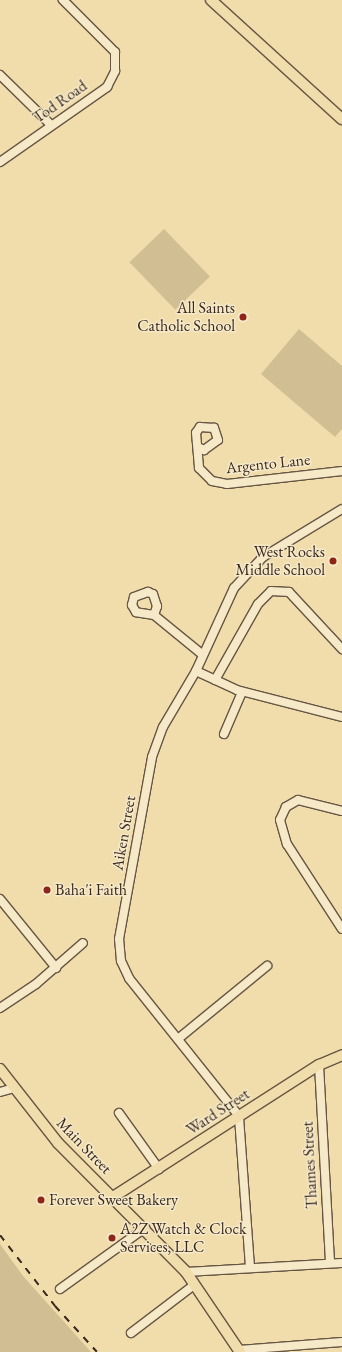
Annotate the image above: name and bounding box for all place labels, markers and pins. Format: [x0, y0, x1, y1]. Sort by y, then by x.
place label: All Saints Catholic School [137, 298, 235, 336]
marker: All Saints Catholic School [238, 312, 248, 322]
place label: West Rocks Middle School [236, 542, 325, 580]
marker: West Rocks Middle School [328, 556, 338, 566]
place label: Baha'i Faith [55, 880, 127, 900]
marker: Baha'i Faith [42, 885, 52, 895]
place label: Forever Sweet Bakery [49, 1190, 178, 1210]
marker: Forever Sweet Bakery [36, 1195, 46, 1205]
place label: A2Z Watch & Clock Services, LLC [120, 1219, 246, 1257]
marker: A2Z Watch & Clock Services, LLC [107, 1233, 117, 1243]

